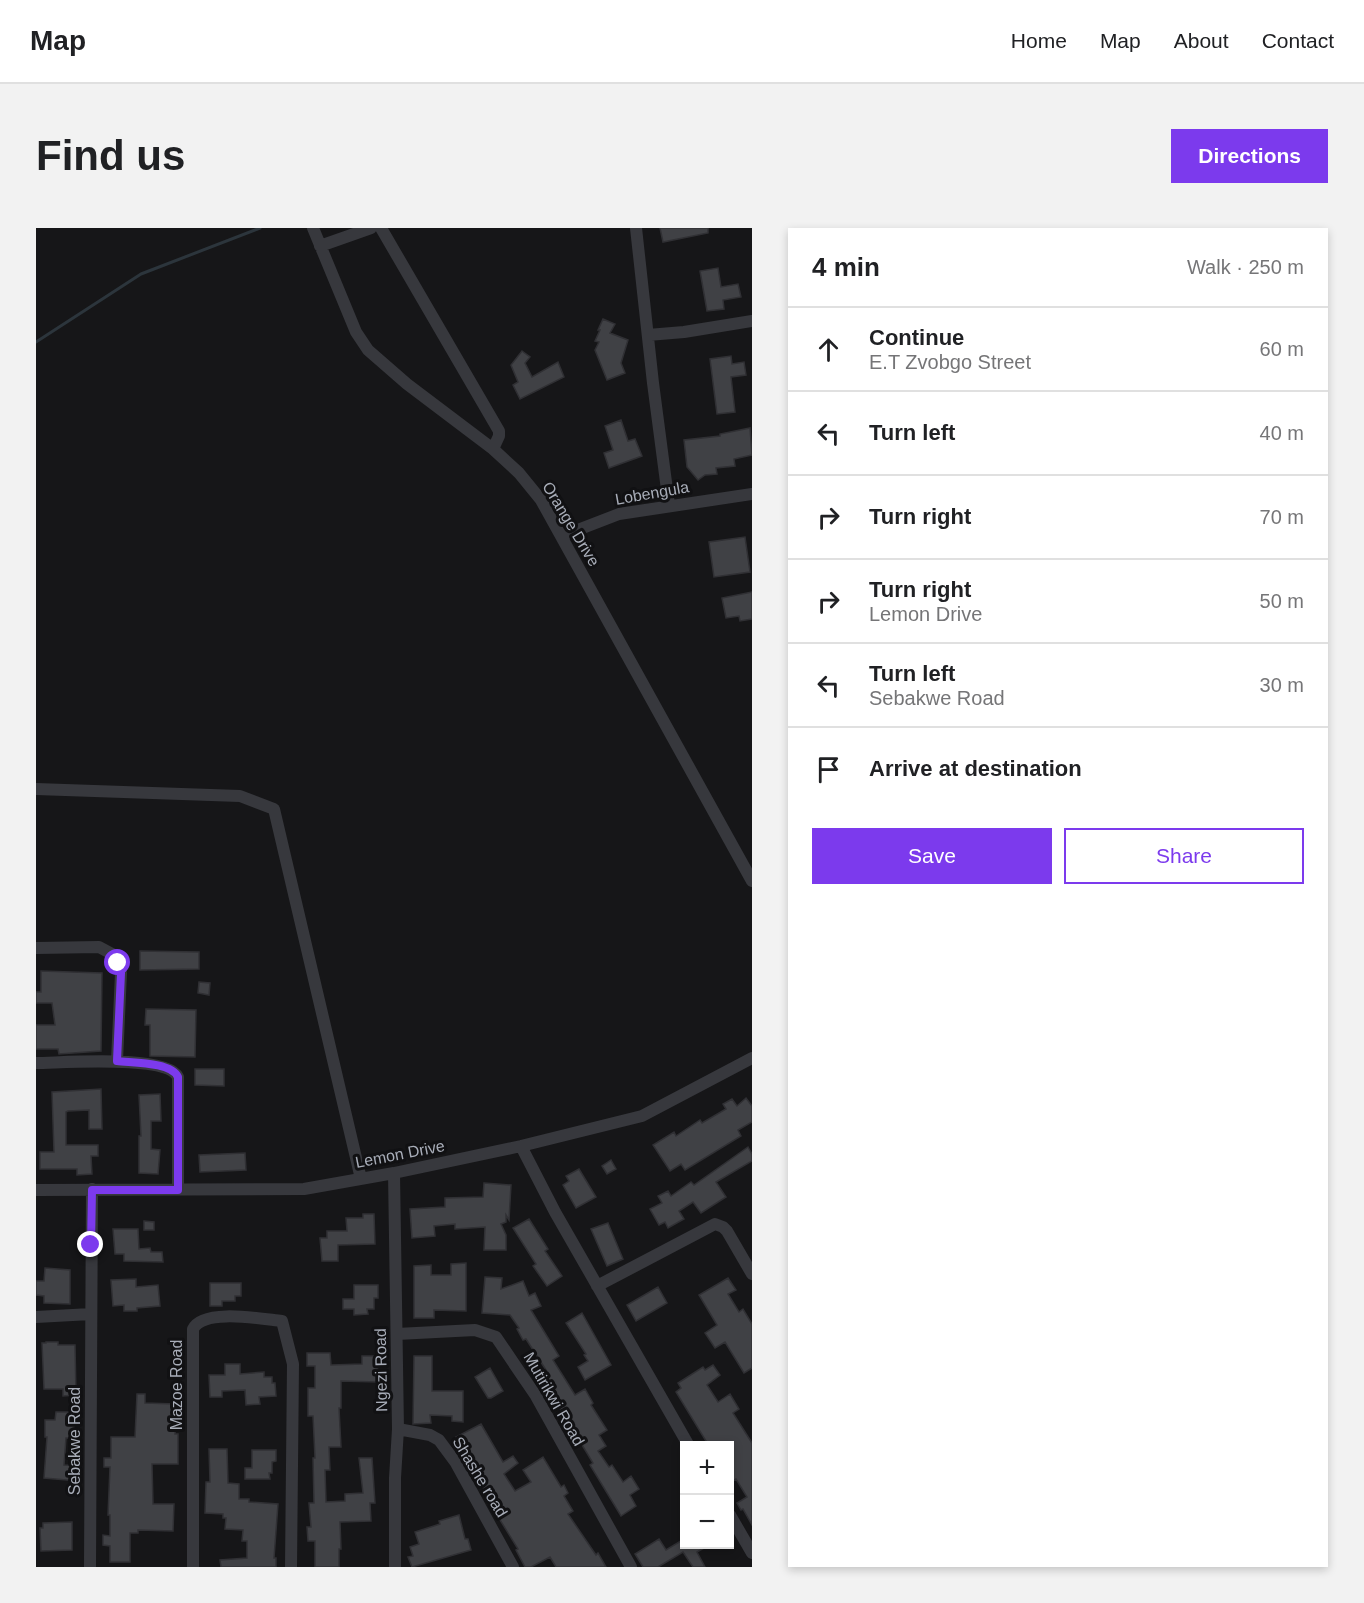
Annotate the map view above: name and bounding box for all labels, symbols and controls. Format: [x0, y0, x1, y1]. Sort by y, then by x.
text: Map [30, 25, 86, 56]
text: Home [1011, 29, 1067, 52]
text: Map [1100, 29, 1141, 52]
text: About [1174, 29, 1229, 52]
text: Contact [1262, 29, 1334, 52]
button: Directions [1171, 129, 1328, 183]
text: Find us [36, 132, 185, 179]
text: 4 min [812, 252, 880, 282]
text: Walk · 250 m [1187, 256, 1304, 278]
text: Continue [869, 325, 964, 350]
icon: ahead [812, 333, 845, 366]
text: 60 m [1260, 338, 1304, 360]
text: E.T Zvobgo Street [869, 351, 1031, 373]
icon: left [812, 417, 845, 450]
text: Turn left [869, 420, 955, 445]
text: 40 m [1260, 422, 1304, 444]
street label: Lobengula [614, 478, 690, 508]
street label: Orange Drive [539, 479, 603, 569]
icon: right [812, 501, 845, 534]
text: Turn right [869, 504, 971, 529]
text: 70 m [1260, 506, 1304, 528]
text: Turn right [869, 577, 971, 602]
icon: right [812, 585, 845, 618]
text: 50 m [1260, 590, 1304, 612]
text: Lemon Drive [869, 603, 982, 625]
text: Turn left [869, 661, 955, 686]
icon: left [812, 669, 845, 702]
text: 30 m [1260, 674, 1304, 696]
text: Sebakwe Road [869, 687, 1005, 709]
icon: arrive [812, 753, 845, 786]
text: Arrive at destination [869, 756, 1082, 781]
button: Save [812, 828, 1052, 884]
button: Share [1064, 828, 1304, 884]
route start [104, 949, 130, 975]
street label: Lemon Drive [354, 1137, 446, 1171]
route end [77, 1231, 103, 1257]
street label: Ngezi Road [372, 1328, 390, 1412]
street label: Mazoe Road [168, 1340, 185, 1430]
street label: Mutirikwi Road [520, 1349, 588, 1449]
street label: Sebakwe Road [66, 1387, 83, 1495]
street label: Shashe road [449, 1434, 511, 1520]
map controls [680, 1441, 734, 1549]
button: + [680, 1441, 734, 1495]
button: − [680, 1495, 734, 1549]

